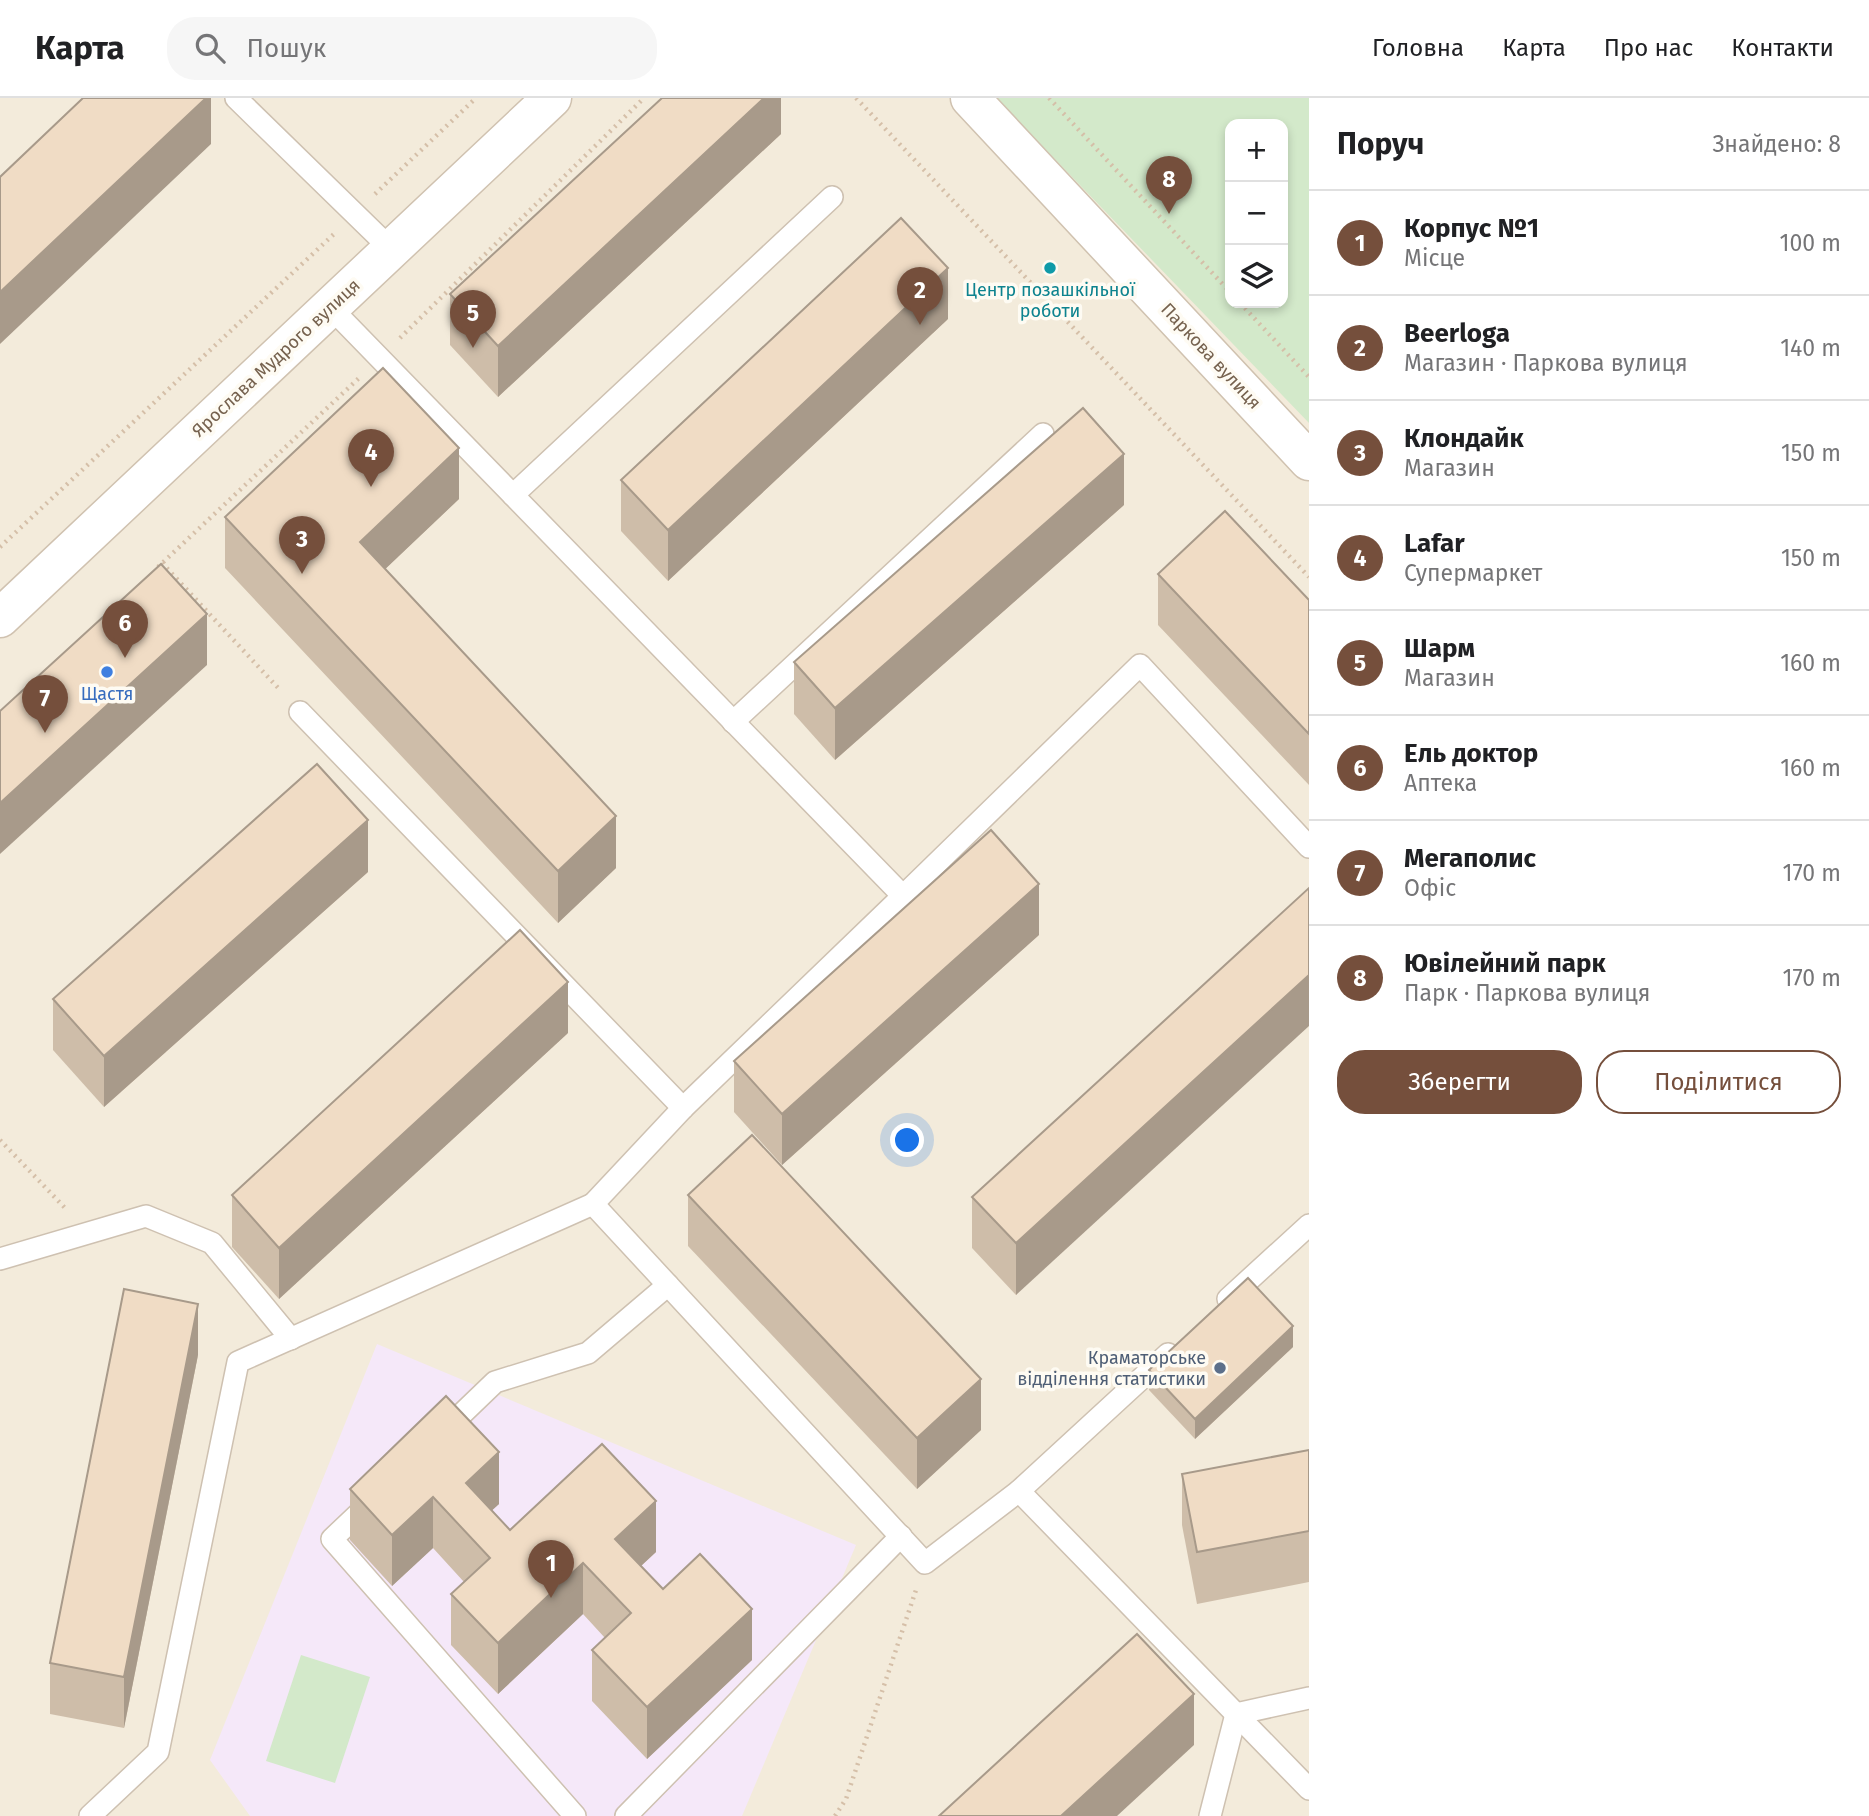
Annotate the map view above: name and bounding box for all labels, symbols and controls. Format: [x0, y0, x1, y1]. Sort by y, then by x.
search box [167, 17, 657, 80]
text: Карта [35, 28, 125, 68]
icon: search [191, 29, 229, 67]
text: Пошук [247, 33, 326, 64]
text: Головна [1372, 34, 1464, 62]
text: Карта [1502, 34, 1566, 62]
text: Про нас [1604, 34, 1693, 62]
text: Контакти [1731, 34, 1834, 62]
map controls [1225, 119, 1288, 308]
button: + [1225, 119, 1288, 182]
text: Поруч [1337, 126, 1424, 162]
text: Знайдено: 8 [1712, 130, 1841, 158]
pin: 8 [1146, 156, 1192, 214]
button: − [1225, 182, 1288, 245]
text: Корпус №1 [1404, 213, 1539, 244]
text: 1 [1355, 229, 1365, 257]
text: 100 m [1780, 229, 1841, 257]
text: Місце [1404, 244, 1465, 272]
button: layers [1225, 245, 1288, 308]
marker: Центр позашкільної роботи [1042, 260, 1058, 276]
pin: 2 [897, 267, 943, 325]
street label: Ярослава Мудрого вулиця [187, 274, 365, 442]
place label: Центр позашкільної роботи [965, 279, 1136, 322]
pin: 5 [450, 290, 496, 348]
street label: Паркова вулиця [1156, 298, 1266, 414]
text: Beerloga [1404, 318, 1510, 349]
text: 2 [1354, 334, 1366, 362]
text: 140 m [1780, 334, 1841, 362]
text: Магазин · Паркова вулиця [1404, 349, 1688, 377]
text: Клондайк [1404, 423, 1524, 454]
pin: 4 [348, 429, 394, 487]
text: 3 [1354, 439, 1366, 467]
text: 150 m [1781, 439, 1841, 467]
text: Магазин [1404, 454, 1495, 482]
pin: 3 [279, 516, 325, 574]
text: Lafar [1404, 528, 1465, 559]
text: 4 [1354, 544, 1367, 572]
text: 150 m [1781, 544, 1841, 572]
text: Супермаркет [1404, 559, 1542, 587]
pin: 6 [102, 600, 148, 658]
text: Шарм [1404, 633, 1475, 664]
text: 5 [1354, 649, 1366, 677]
text: 160 m [1780, 649, 1841, 677]
marker: Щастя [99, 664, 115, 680]
text: Магазин [1404, 664, 1495, 692]
pin: 7 [22, 675, 68, 733]
place label: Щастя [81, 683, 133, 705]
text: Ель доктор [1404, 738, 1538, 769]
text: 6 [1354, 754, 1366, 782]
text: 160 m [1780, 754, 1841, 782]
text: Аптека [1404, 769, 1477, 797]
text: Мегаполис [1404, 843, 1536, 874]
text: 7 [1355, 859, 1365, 887]
text: 170 m [1782, 859, 1841, 887]
text: Офіс [1404, 874, 1456, 902]
text: Ювілейний парк [1404, 948, 1606, 979]
text: 8 [1353, 964, 1367, 992]
text: 170 m [1782, 964, 1841, 992]
text: Парк · Паркова вулиця [1404, 979, 1650, 1007]
button: Зберегти [1337, 1050, 1582, 1114]
button: Поділитися [1596, 1050, 1841, 1114]
your location [890, 1123, 924, 1157]
place label: Краматорське відділення статистики [1017, 1347, 1206, 1390]
marker: Краматорське відділення статистики [1212, 1360, 1228, 1376]
pin: 1 [528, 1540, 574, 1598]

